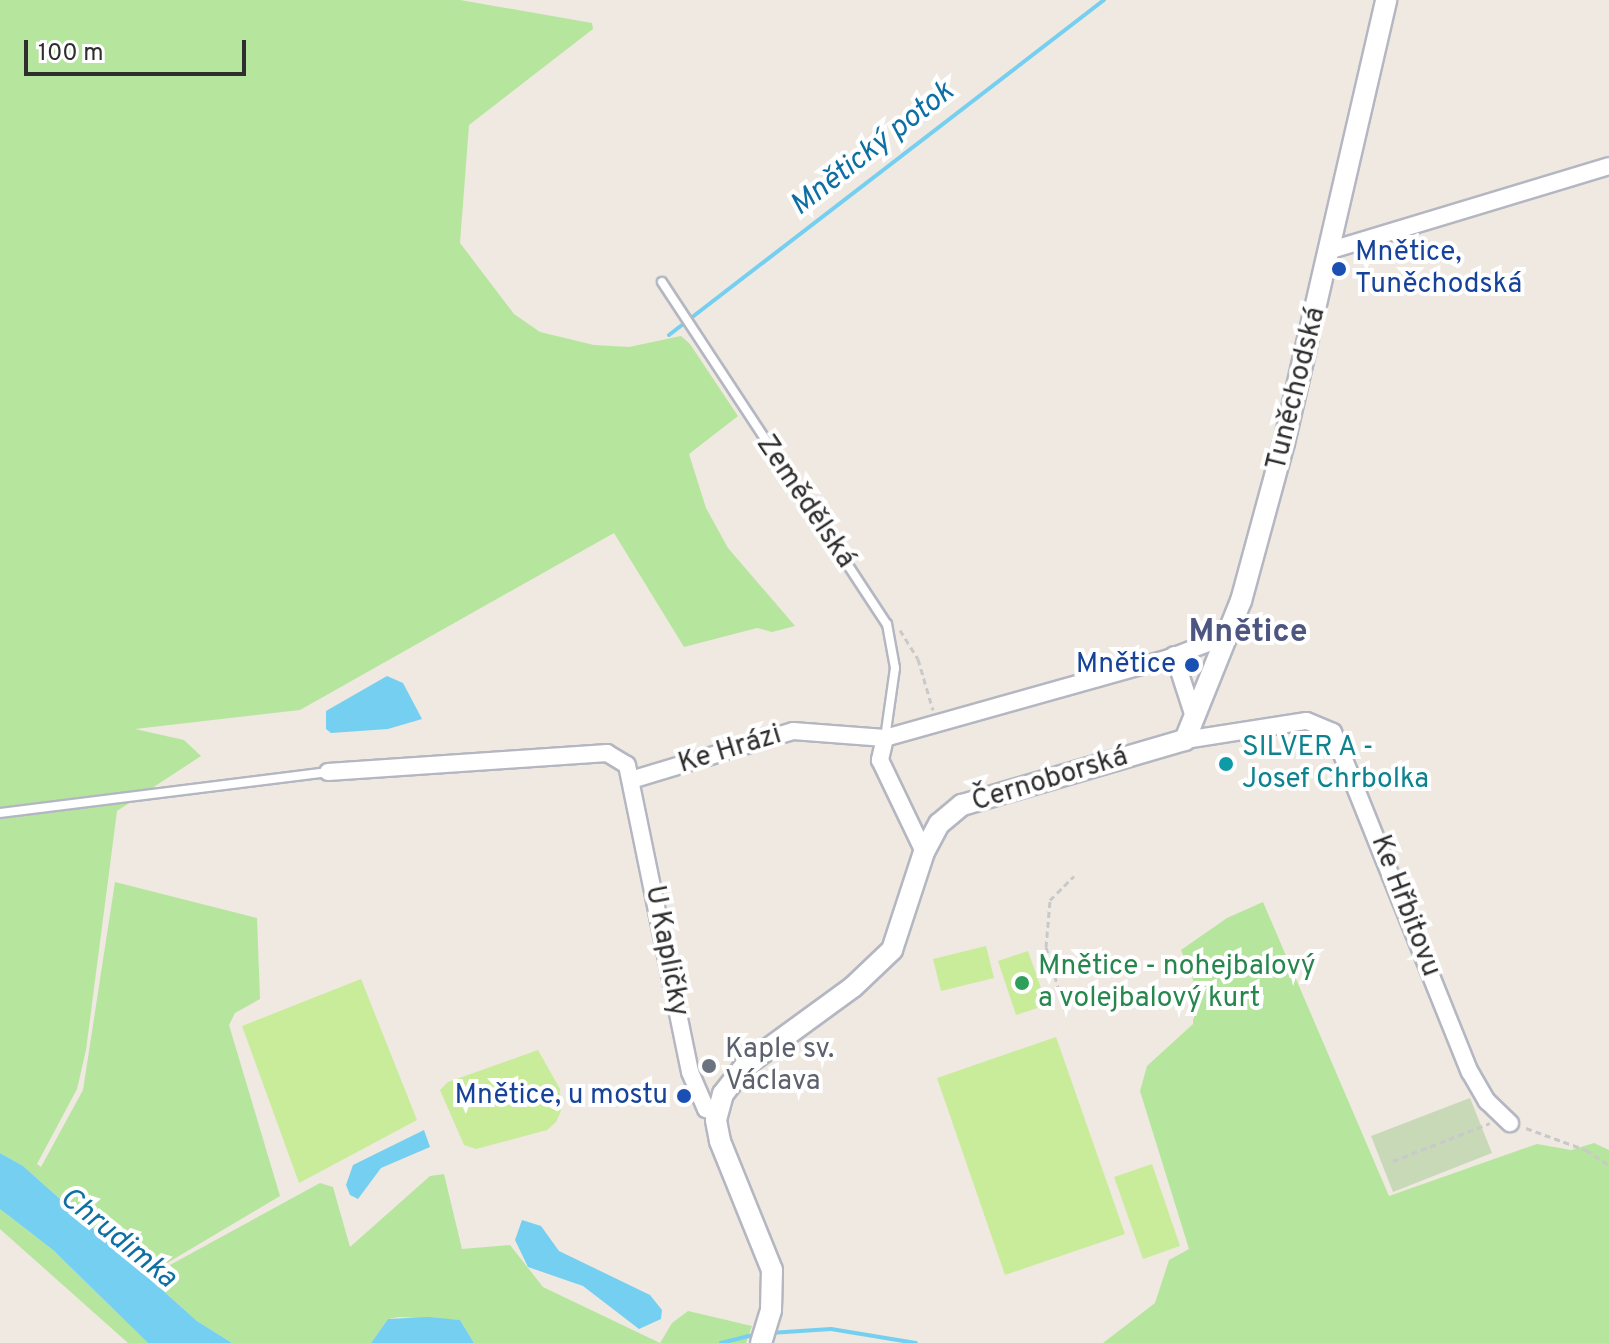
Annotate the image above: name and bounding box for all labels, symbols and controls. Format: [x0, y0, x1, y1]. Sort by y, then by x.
scale bar [28, 24, 250, 74]
text: 100 m [38, 39, 104, 69]
water label: Mnětický potok [784, 75, 962, 225]
place label: Mnětice, Tuněchodská [1355, 236, 1522, 302]
marker: Mnětice, Tuněchodská [1330, 260, 1348, 278]
street label: Tuněchodská [1260, 304, 1334, 474]
street label: Zemědělská [748, 429, 862, 575]
district label: Mnětice [1188, 614, 1308, 652]
place label: Mnětice [1076, 648, 1176, 682]
marker: Mnětice [1183, 656, 1201, 674]
street label: Ke Hrázi [674, 718, 786, 782]
place label: SILVER A - Josef Chrbolka [1242, 731, 1429, 797]
street label: Černoborská [968, 740, 1132, 820]
marker: SILVER A - Josef Chrbolka [1217, 755, 1235, 773]
street label: Ke Hřbitovu [1363, 831, 1447, 981]
street label: U Kapličky [637, 883, 695, 1019]
place label: Mnětice - nohejbalový a volejbalový kurt [1038, 950, 1316, 1016]
marker: Mnětice - nohejbalový a volejbalový kurt [1013, 974, 1031, 992]
place label: Kaple sv. Václava [725, 1033, 834, 1099]
marker: Kaple sv. Václava [700, 1057, 718, 1075]
place label: Mnětice, u mostu [455, 1079, 668, 1113]
marker: Mnětice, u mostu [675, 1087, 693, 1105]
water label: Chrudimka [51, 1181, 183, 1297]

